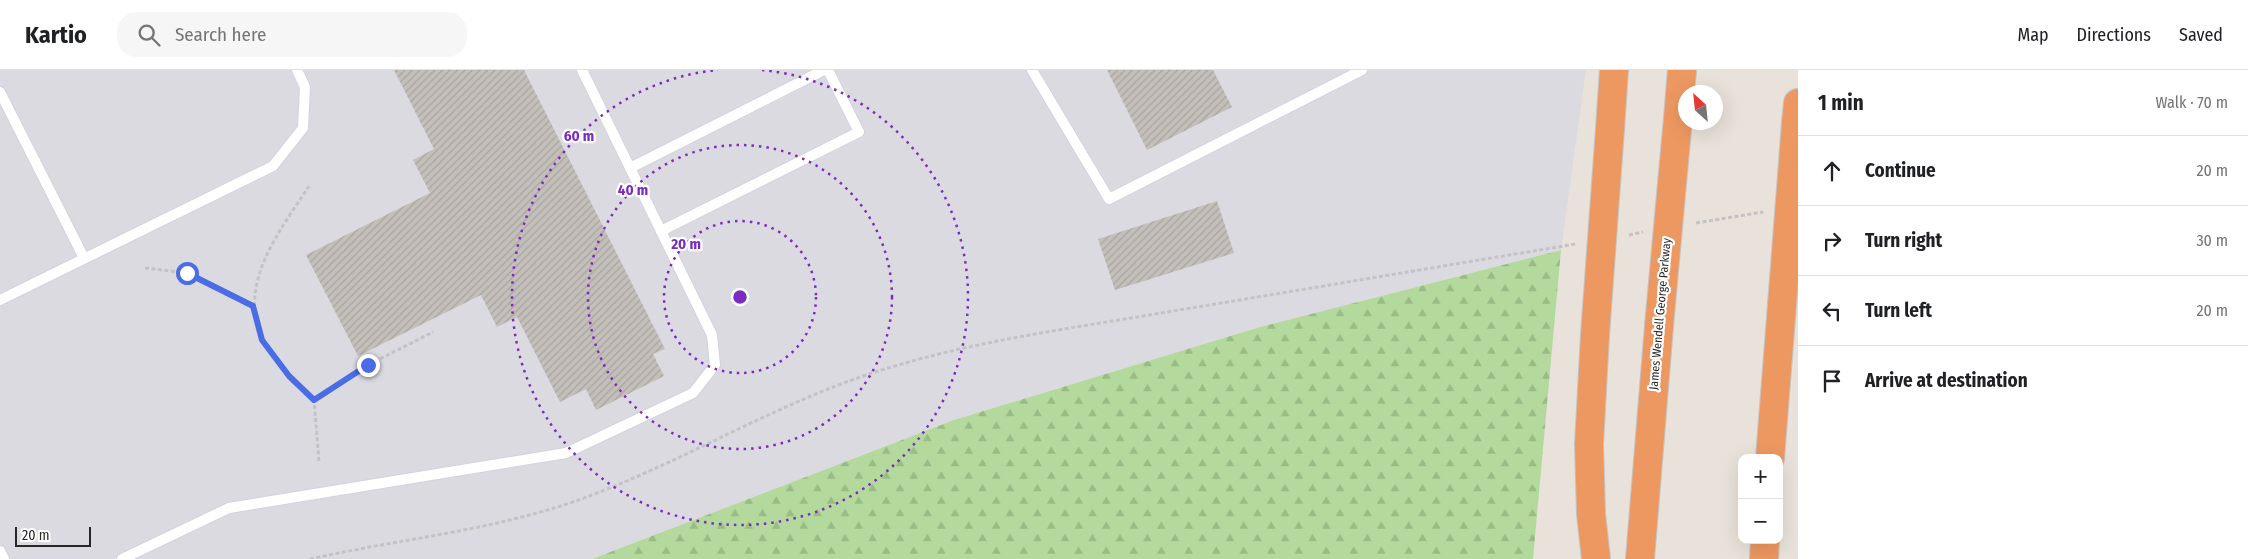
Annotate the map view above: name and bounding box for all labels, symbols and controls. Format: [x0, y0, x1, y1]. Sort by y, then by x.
search box [117, 12, 467, 57]
text: Kartio [25, 21, 87, 49]
icon: search [135, 21, 163, 49]
text: Search here [175, 23, 266, 46]
text: Map [2017, 24, 2049, 46]
text: Directions [2077, 24, 2151, 46]
text: Saved [2179, 24, 2223, 46]
north arrow [1678, 85, 1723, 130]
text: 1 min [1818, 90, 1864, 116]
text: Walk · 70 m [2156, 93, 2228, 112]
text: 60 m [564, 127, 594, 145]
icon: ahead [1818, 157, 1846, 185]
text: Continue [1865, 159, 1936, 182]
text: 20 m [2197, 161, 2228, 180]
text: 40 m [618, 181, 648, 199]
icon: right [1818, 227, 1846, 255]
text: Turn right [1865, 229, 1942, 252]
text: 30 m [2196, 231, 2228, 250]
text: 20 m [670, 235, 701, 253]
street label: James Wendell George Parkway [1646, 237, 1674, 390]
route start [176, 262, 199, 285]
centre of rings [731, 288, 749, 306]
icon: left [1818, 297, 1846, 325]
text: Turn left [1865, 299, 1932, 322]
text: 20 m [2197, 301, 2228, 320]
route end [357, 354, 380, 377]
icon: arrive [1818, 367, 1846, 395]
text: Arrive at destination [1865, 369, 2028, 392]
map controls [1738, 454, 1783, 544]
button: + [1738, 454, 1783, 499]
button: − [1738, 499, 1783, 544]
scale bar [15, 524, 91, 547]
text: 20 m [22, 527, 50, 544]

